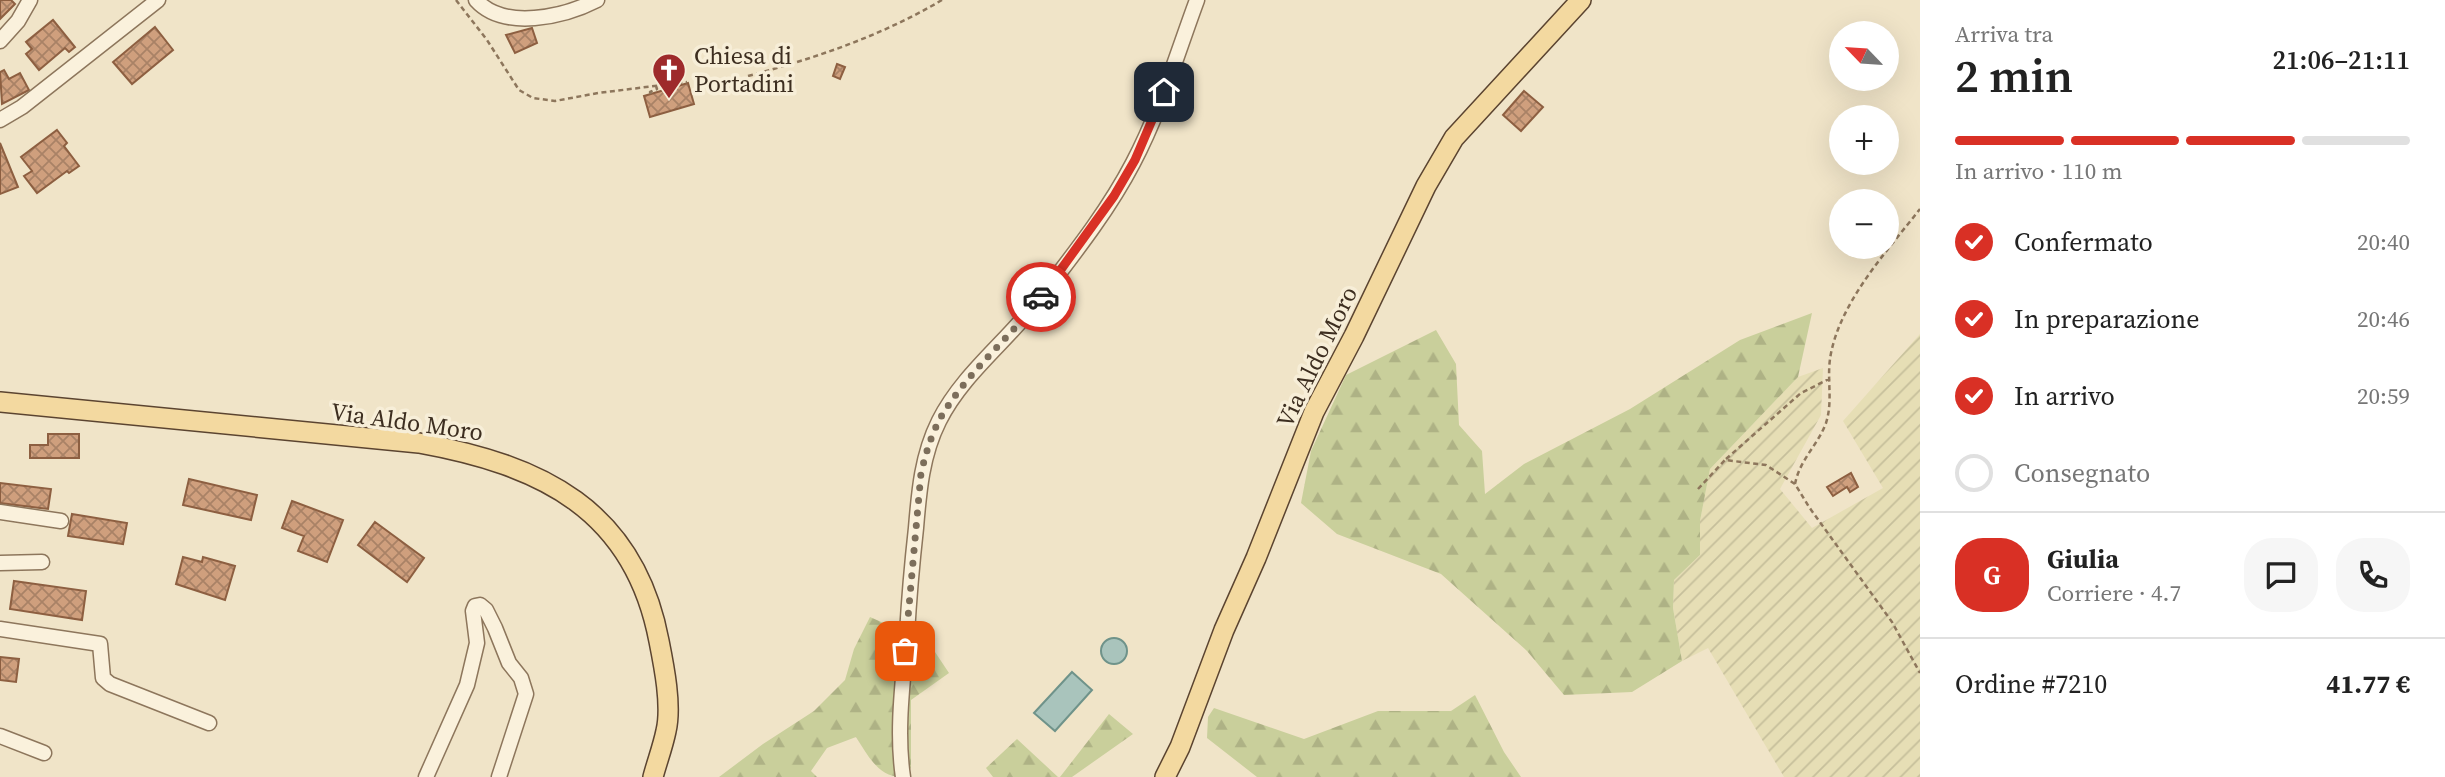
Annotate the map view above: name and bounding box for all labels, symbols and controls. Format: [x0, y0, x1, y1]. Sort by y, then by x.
text: Arriva tra [1955, 18, 2053, 50]
north arrow [1829, 21, 1899, 91]
map controls [1829, 21, 1899, 259]
place label: Chiesa di Portadini [694, 39, 794, 100]
text: 21:06–21:11 [2273, 42, 2410, 78]
text: 2 min [1955, 44, 2073, 107]
church icon: Chiesa di Portadini [650, 51, 688, 100]
pin [1134, 62, 1194, 122]
icon: home [1145, 73, 1183, 111]
button: + [1829, 105, 1899, 175]
text: In arrivo · 110 m [1955, 155, 2122, 187]
button: − [1829, 189, 1899, 259]
icon: check [1955, 223, 1993, 261]
text: Confermato [2014, 224, 2153, 260]
text: 20:40 [2357, 226, 2410, 258]
courier [1006, 262, 1076, 332]
icon: car [1022, 278, 1060, 316]
street label: Via Aldo Moro [1268, 281, 1365, 433]
icon: check [1955, 300, 1993, 338]
text: In preparazione [2014, 301, 2199, 337]
text: 20:46 [2357, 303, 2410, 335]
icon: check [1955, 377, 1993, 415]
text: In arrivo [2014, 378, 2115, 414]
text: 20:59 [2357, 380, 2410, 412]
street label: Via Aldo Moro [329, 394, 485, 449]
text: Consegnato [2014, 455, 2150, 491]
button: chat [2244, 538, 2318, 612]
button: phone [2336, 538, 2410, 612]
text: Giulia [2047, 541, 2119, 577]
text: G [1983, 557, 2001, 593]
text: Corriere · 4.7 [2047, 577, 2181, 609]
pin [875, 621, 935, 681]
icon: bag [886, 632, 924, 670]
text: Ordine #7210 [1955, 666, 2107, 702]
text: 41.77 € [2326, 666, 2410, 702]

